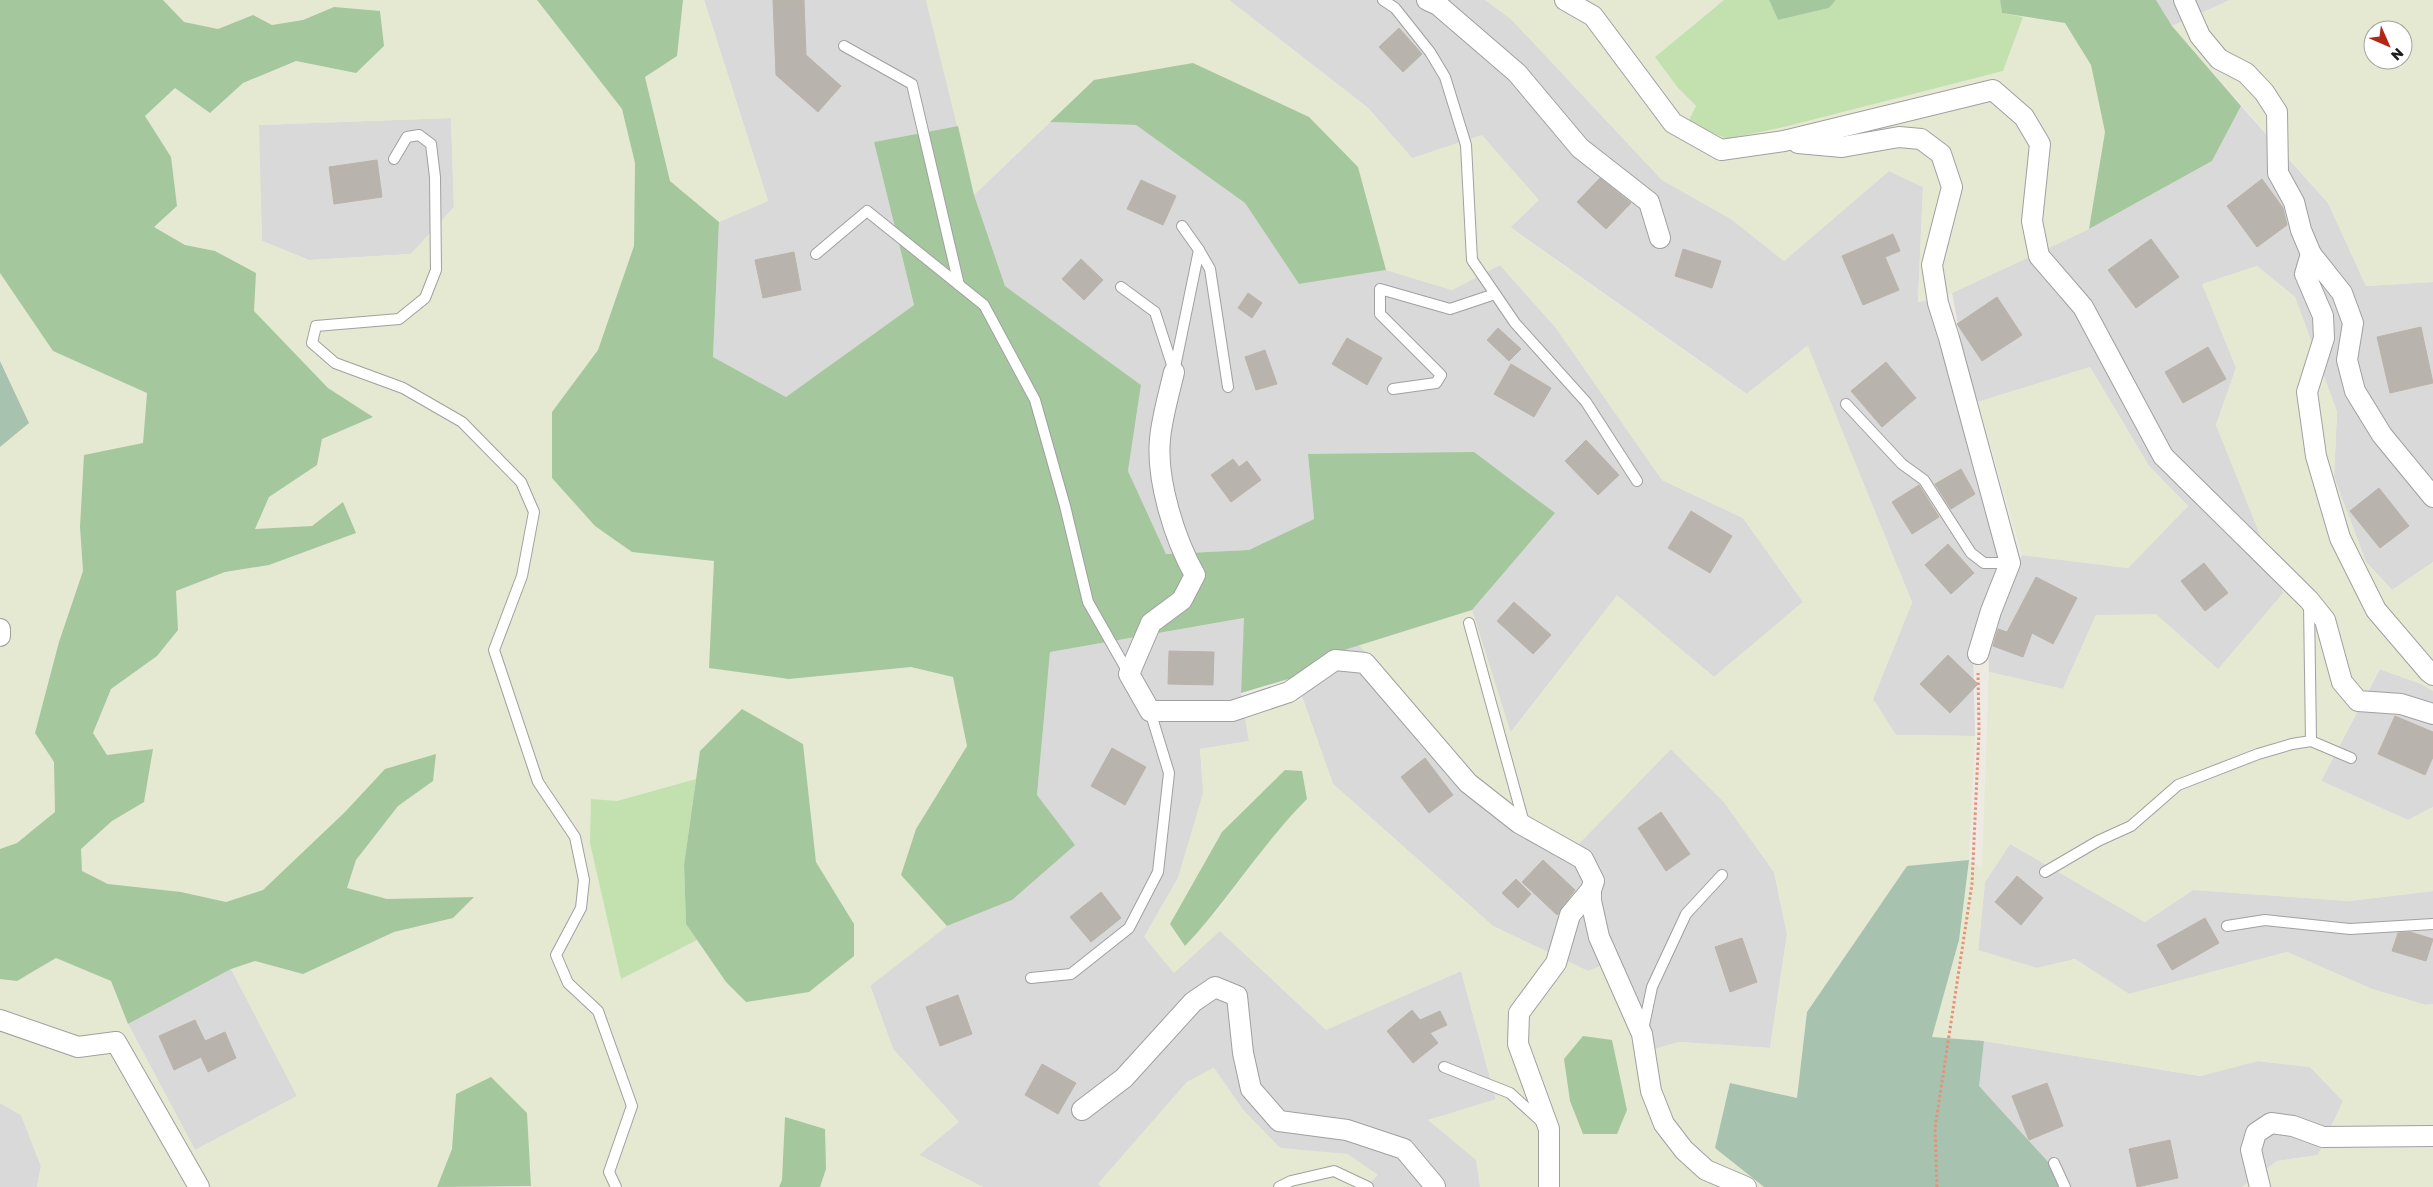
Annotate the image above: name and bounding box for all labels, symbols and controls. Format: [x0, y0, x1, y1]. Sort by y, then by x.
north arrow [2363, 20, 2413, 70]
text: N [2388, 45, 2407, 64]

